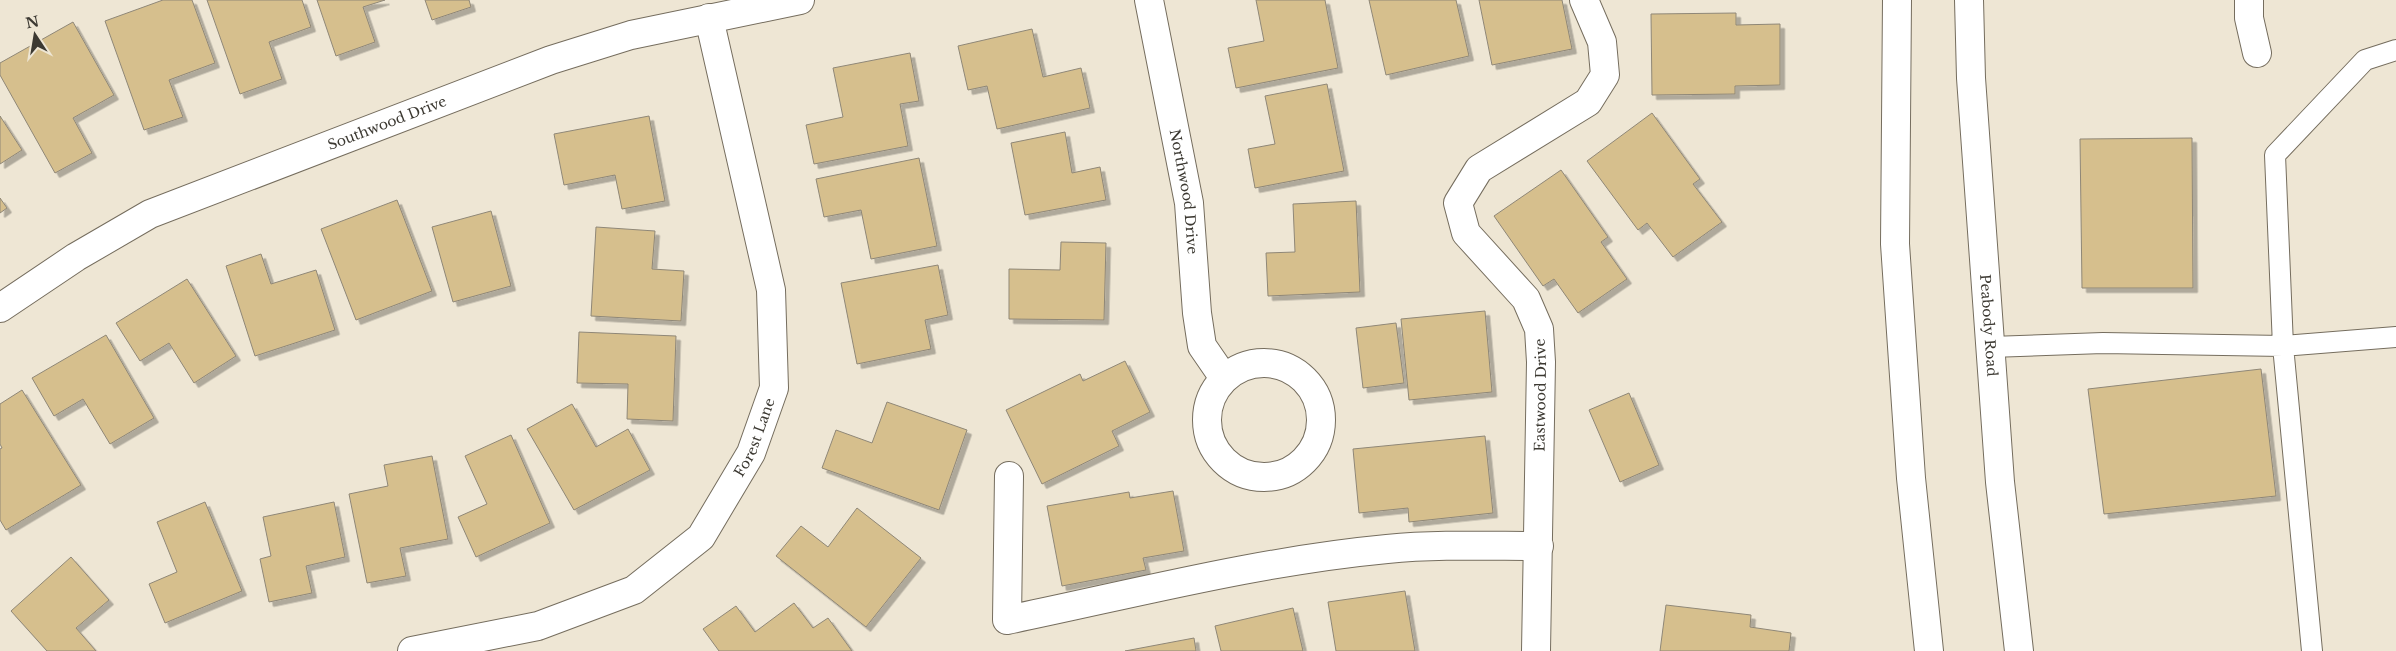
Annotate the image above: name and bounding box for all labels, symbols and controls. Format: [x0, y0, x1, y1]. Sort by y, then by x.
north arrow [10, 10, 60, 60]
text: N [24, 12, 41, 32]
street label: Southwood Drive [325, 92, 449, 154]
street label: Northwood Drive [1166, 128, 1202, 255]
street label: Peabody Road [1976, 274, 2001, 378]
street label: Eastwood Drive [1530, 338, 1550, 452]
street label: Forest Lane [730, 396, 779, 480]

